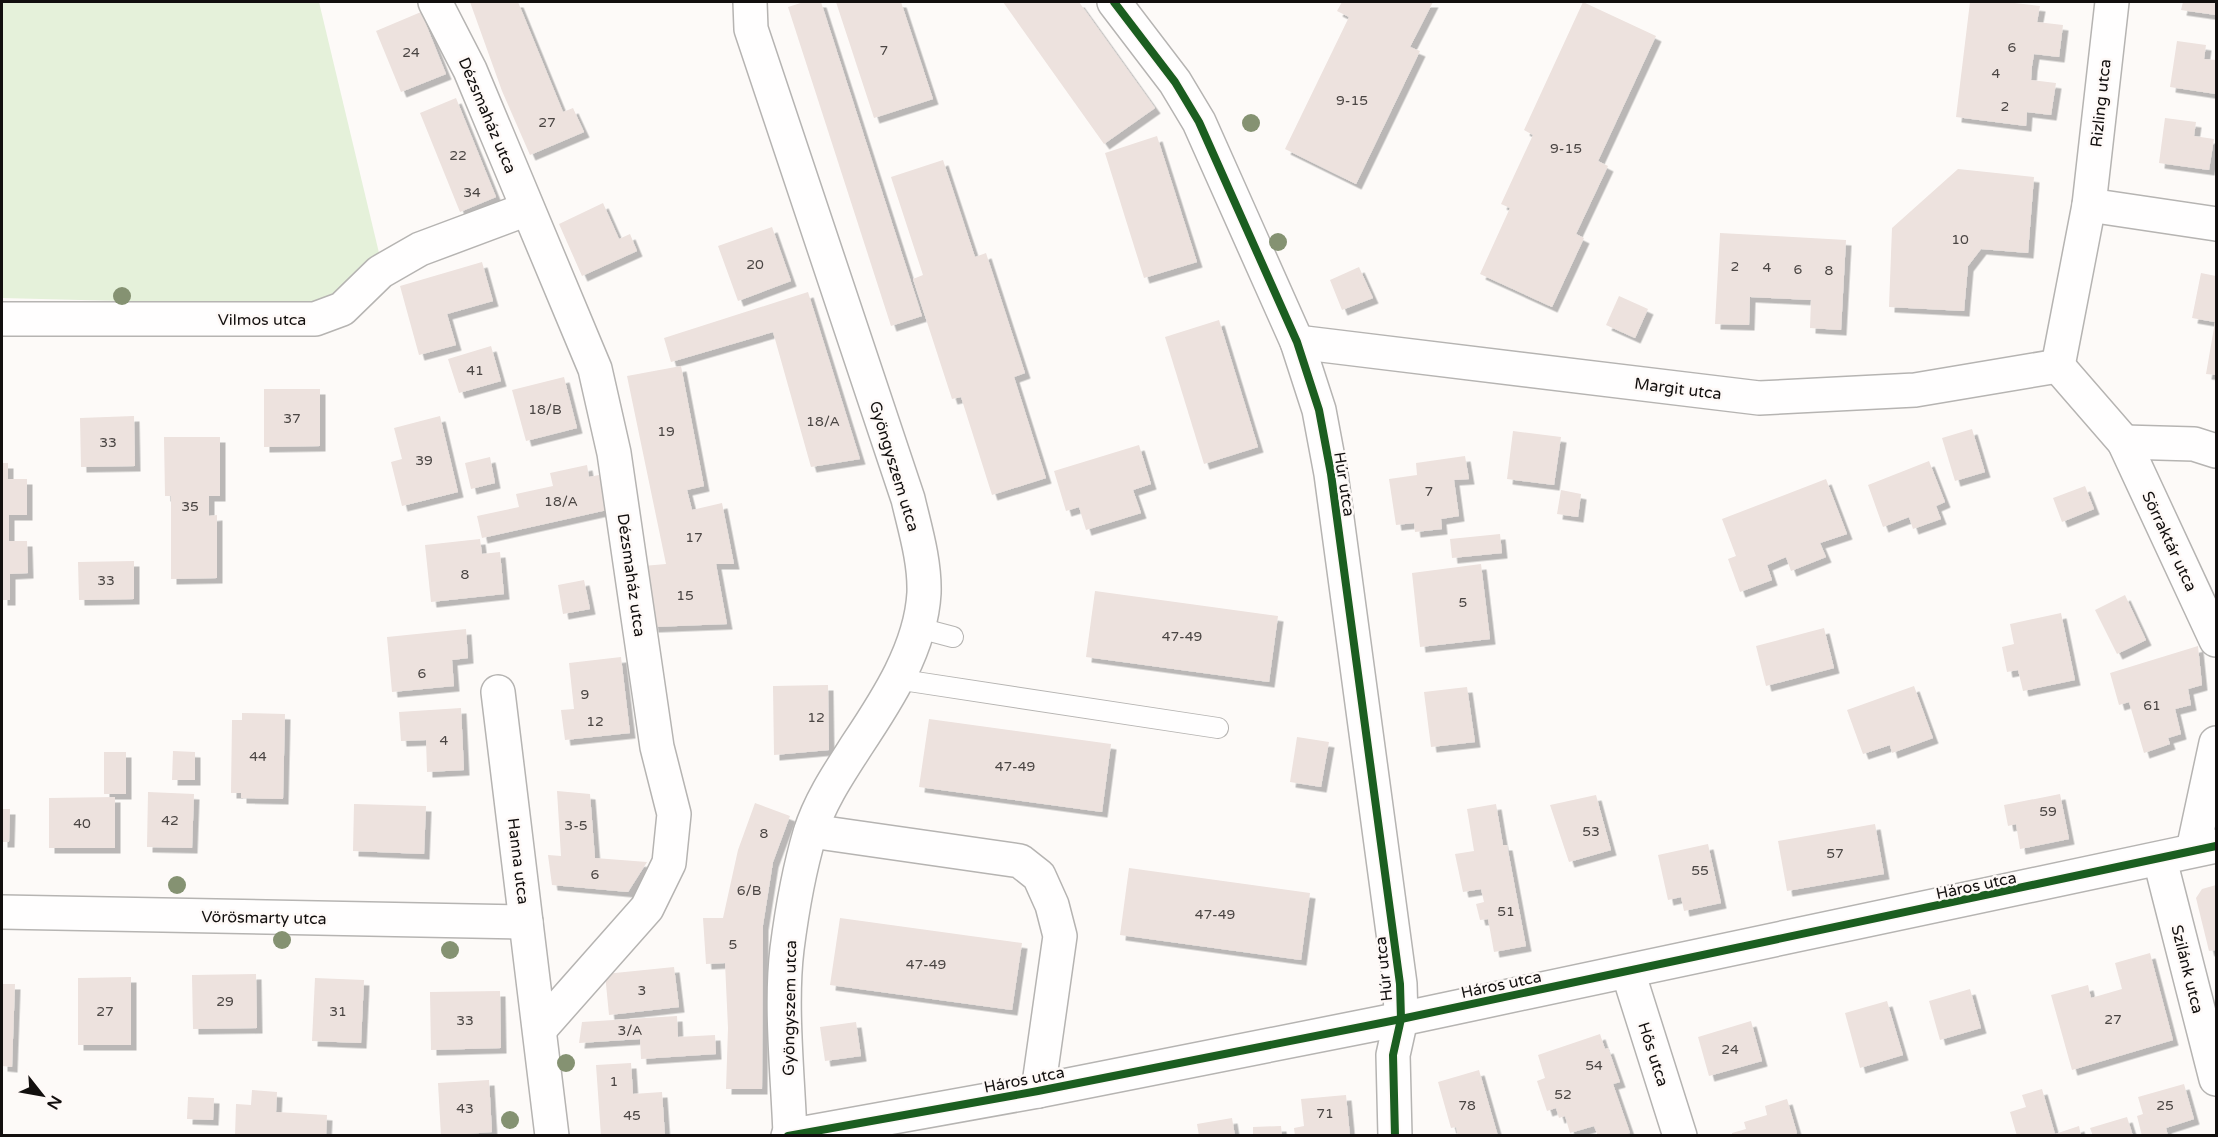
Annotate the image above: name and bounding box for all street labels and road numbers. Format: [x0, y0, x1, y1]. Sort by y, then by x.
street label: Dézsmaház utca [454, 54, 521, 176]
street label: Rizling utca [2086, 58, 2116, 148]
street label: Vilmos utca [218, 310, 306, 330]
street label: Margit utca [1633, 374, 1723, 404]
street label: Gyöngyszem utca [865, 399, 923, 534]
street label: Húr utca [1329, 450, 1359, 518]
street label: Sörraktár utca [2137, 488, 2201, 595]
street label: Dézsmaház utca [612, 512, 650, 638]
street label: Hanna utca [503, 817, 533, 906]
street label: Háros utca [1934, 868, 2018, 904]
street label: Vörösmarty utca [201, 907, 327, 929]
street label: Szilánk utca [2166, 923, 2208, 1016]
street label: Húr utca [1371, 935, 1397, 1002]
street label: Gyöngyszem utca [779, 940, 801, 1076]
street label: Háros utca [1459, 967, 1543, 1003]
street label: Hős utca [1633, 1019, 1673, 1089]
street label: Háros utca [982, 1062, 1066, 1098]

